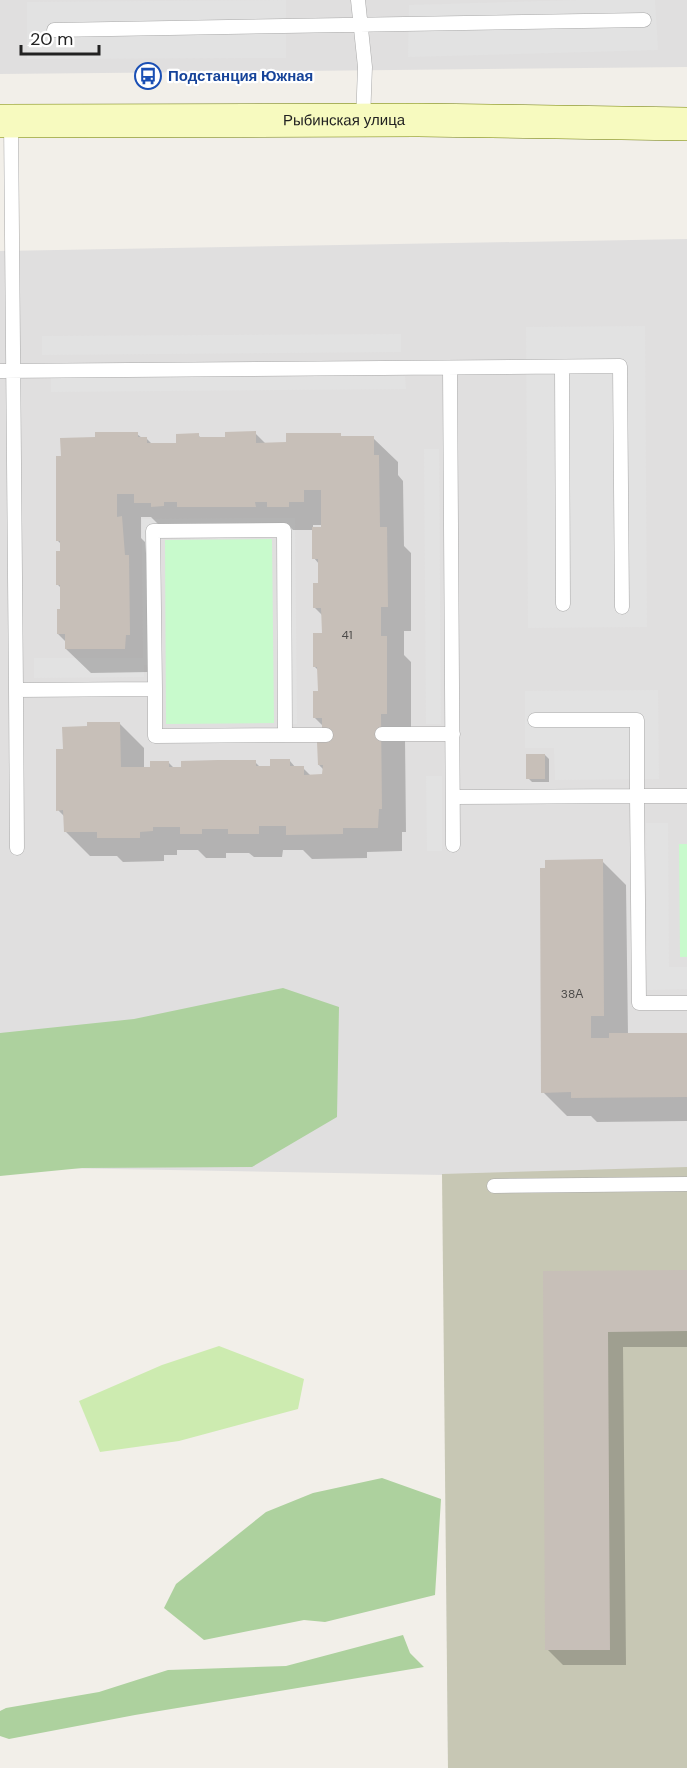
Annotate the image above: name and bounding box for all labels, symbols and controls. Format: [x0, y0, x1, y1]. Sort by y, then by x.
scale bar [21, 18, 99, 56]
text: 20 m [30, 27, 73, 51]
bus stop icon: Подстанция Южная [133, 61, 163, 91]
place label: Подстанция Южная [168, 66, 313, 86]
street label: Рыбинская улица [283, 110, 406, 130]
house number: 41 [341, 627, 353, 643]
house number: 38А [561, 986, 583, 1002]

